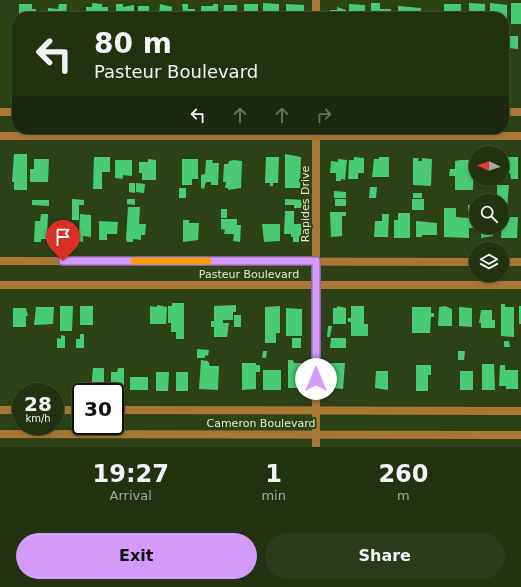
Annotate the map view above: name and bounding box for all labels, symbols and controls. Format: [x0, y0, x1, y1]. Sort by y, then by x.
text: 80 m [94, 27, 172, 60]
icon: left [28, 28, 80, 80]
text: Pasteur Boulevard [94, 61, 258, 82]
icon: left [187, 104, 209, 126]
icon: ahead [229, 104, 251, 126]
icon: ahead [271, 104, 293, 126]
icon: right [313, 104, 335, 126]
north arrow [469, 146, 509, 186]
map controls [469, 146, 509, 282]
street label: Rapides Drive [299, 166, 312, 242]
button: search [469, 194, 509, 234]
pin [46, 220, 80, 261]
icon: arrive [52, 226, 74, 248]
button: layers [469, 242, 509, 282]
street label: Pasteur Boulevard [199, 268, 299, 281]
position arrow [295, 358, 337, 400]
speed limit sign: 30 [72, 383, 124, 435]
text: 28 [24, 392, 52, 416]
text: km/h [25, 413, 51, 424]
street label: Cameron Boulevard [206, 417, 316, 430]
text: 19:27 [92, 460, 169, 488]
text: 1 [265, 460, 282, 488]
text: 260 [378, 460, 428, 488]
text: Arrival [110, 488, 152, 503]
text: min [261, 488, 286, 503]
text: m [397, 488, 410, 503]
button: Exit [16, 533, 257, 579]
button: Share [265, 533, 505, 579]

